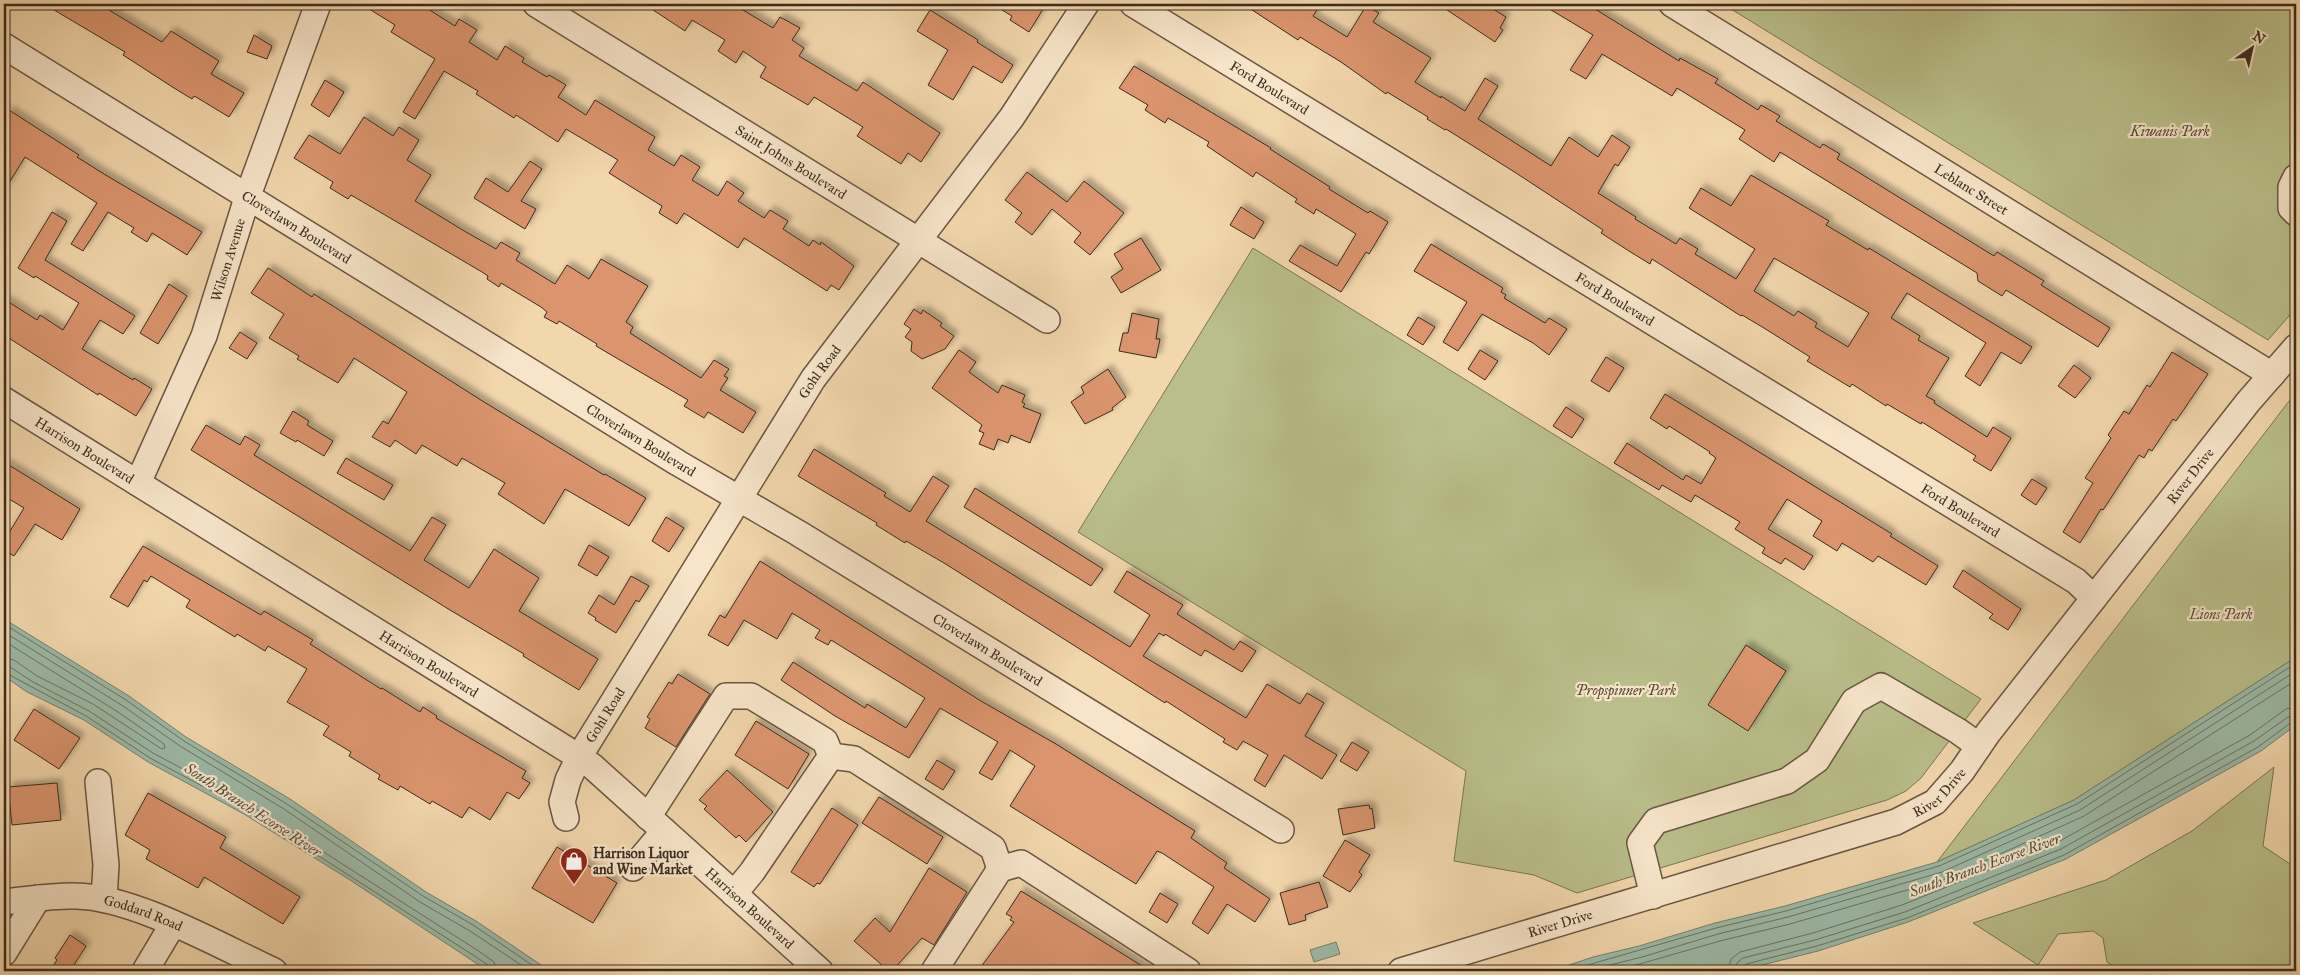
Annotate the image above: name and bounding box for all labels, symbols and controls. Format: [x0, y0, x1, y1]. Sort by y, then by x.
north arrow [2228, 22, 2278, 72]
text: N [2249, 27, 2269, 48]
street label: Ford Boulevard [1227, 57, 1312, 118]
street label: Saint Johns Boulevard [732, 121, 850, 203]
park label: Kiwanis Park [2129, 123, 2211, 140]
street label: Leblanc Street [1931, 160, 2012, 218]
street label: Cloverlawn Boulevard [239, 187, 354, 267]
street label: Wilson Avenue [207, 216, 249, 303]
street label: Ford Boulevard [1572, 268, 1658, 329]
street label: Gohl Road [795, 342, 844, 402]
street label: Cloverlawn Boulevard [583, 400, 699, 480]
street label: Harrison Boulevard [32, 413, 137, 487]
street label: River Drive [2163, 444, 2217, 507]
street label: Ford Boulevard [1918, 480, 2003, 541]
park label: Lions Park [2189, 606, 2253, 623]
street label: Cloverlawn Boulevard [930, 609, 1045, 690]
street label: Harrison Boulevard [376, 627, 482, 701]
park label: Propspinner Park [1576, 682, 1677, 700]
street label: Gohl Road [581, 684, 628, 746]
water label: South Branch Ecorse River [180, 758, 325, 861]
street label: River Drive [1910, 764, 1969, 821]
water label: South Branch Ecorse River [1906, 829, 2064, 901]
place label: Harrison Liquor and Wine Market [593, 845, 693, 878]
shop icon: Harrison Liquor and Wine Market [559, 846, 589, 885]
street label: Harrison Boulevard [702, 864, 798, 952]
street label: Goddard Road [102, 891, 185, 935]
street label: River Drive [1526, 905, 1594, 941]

